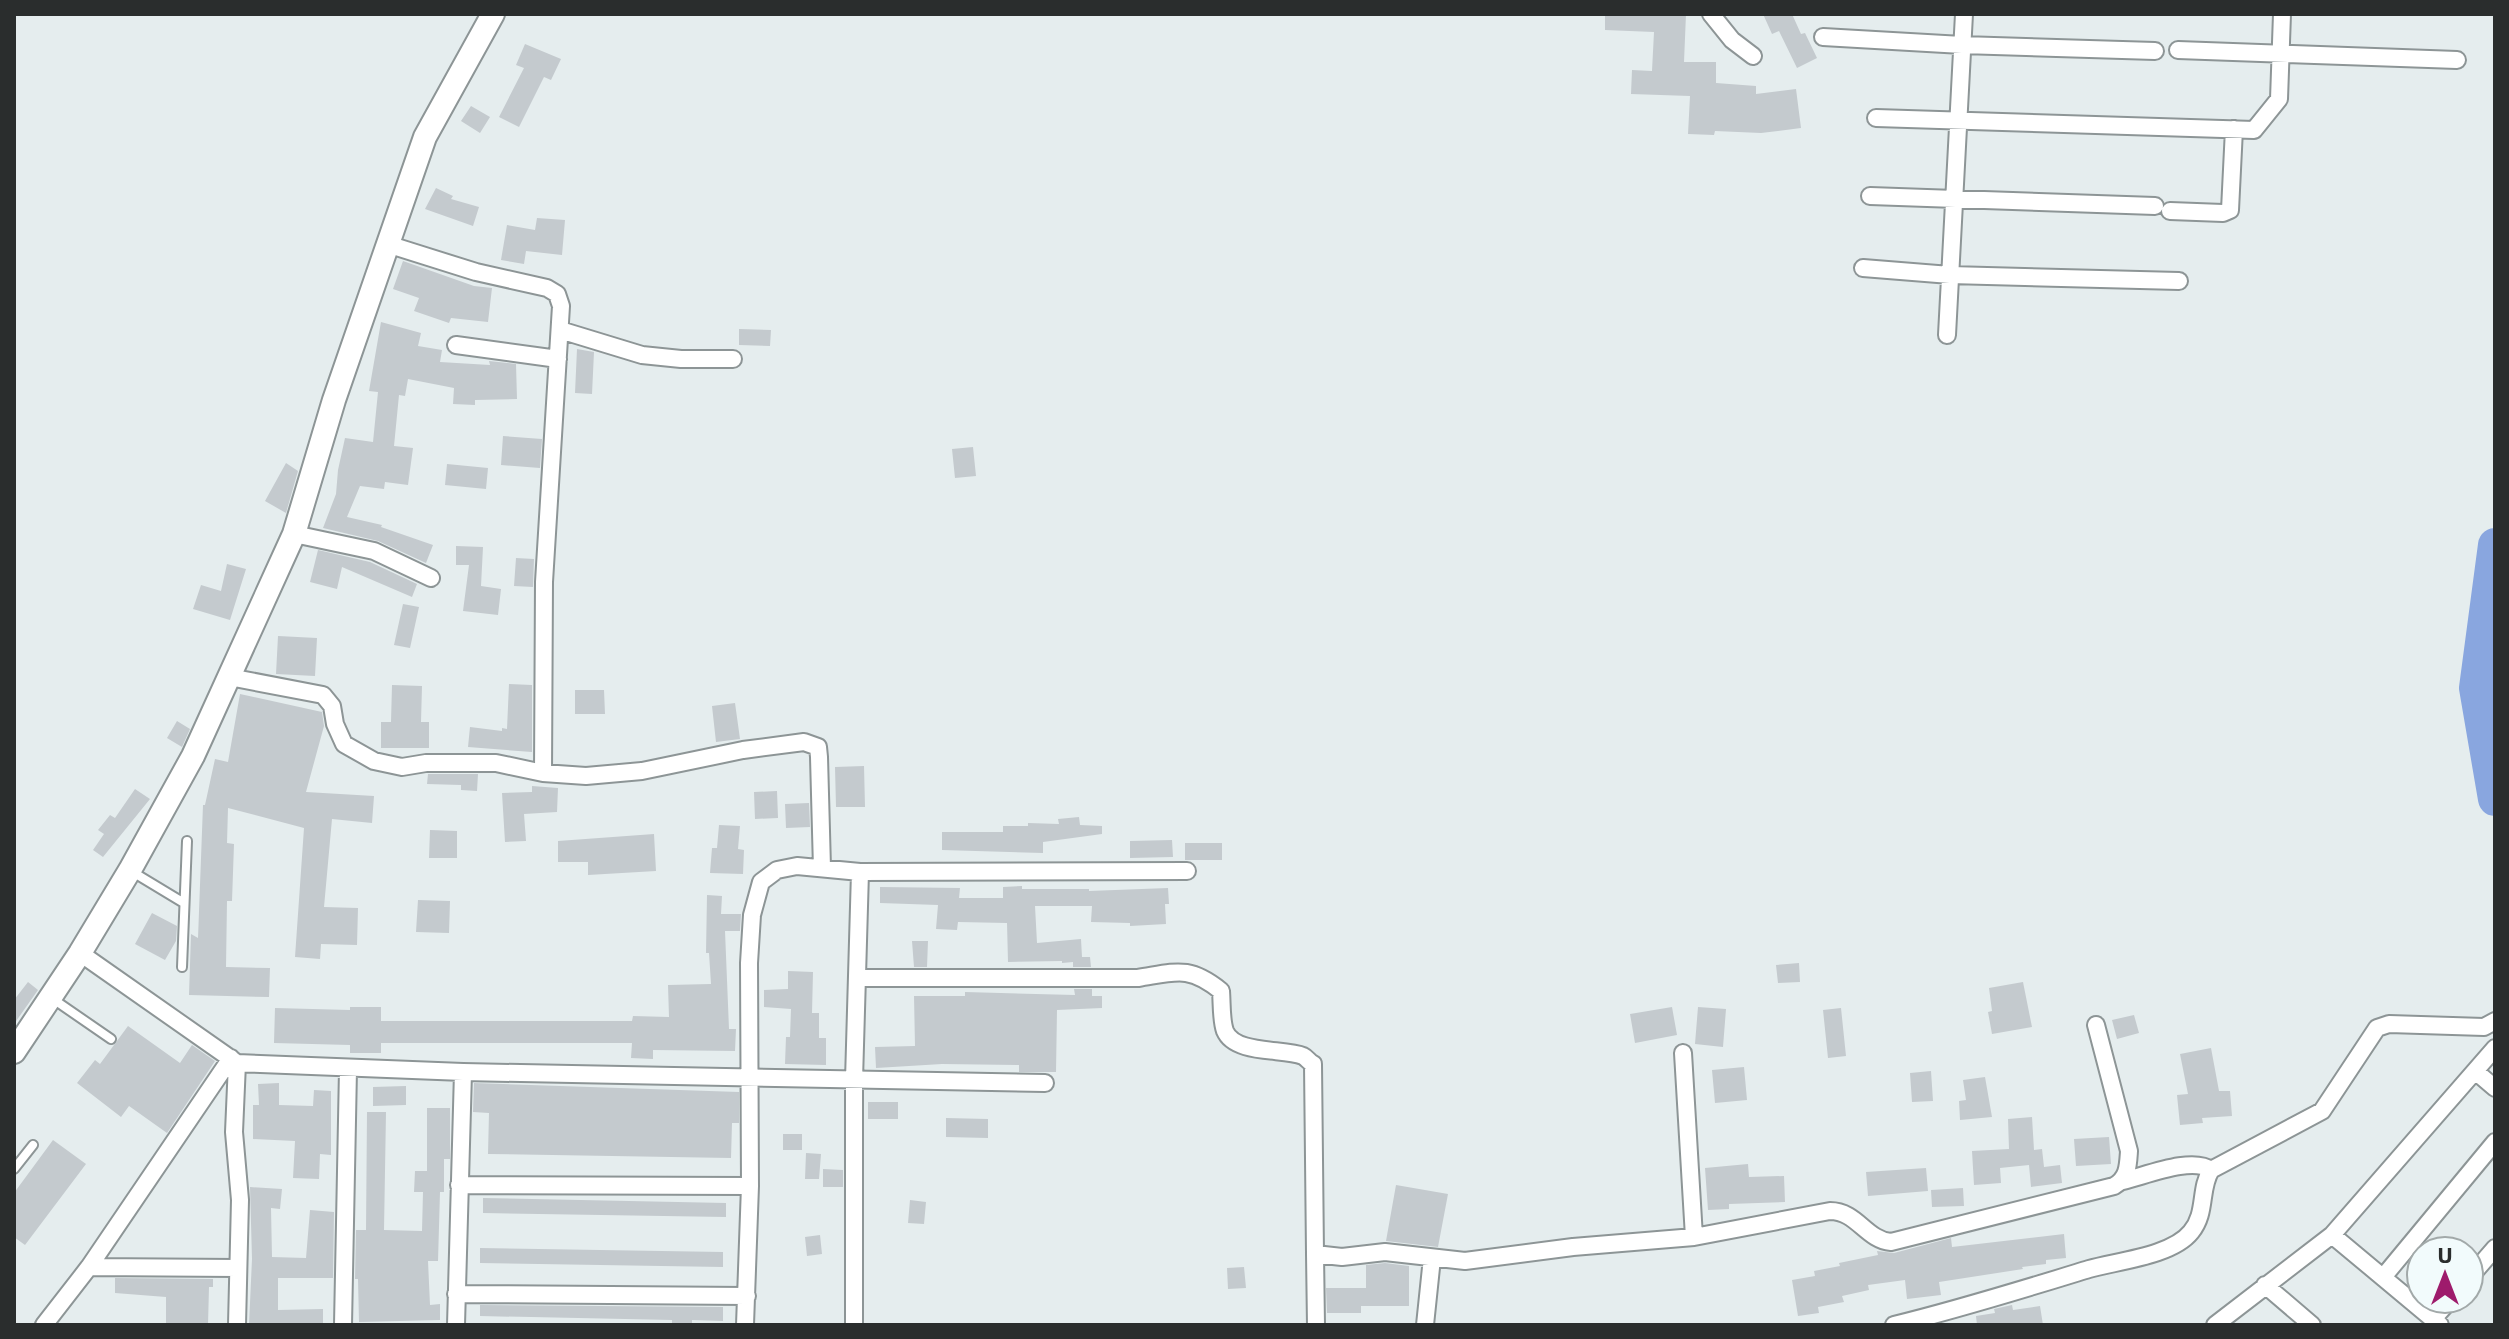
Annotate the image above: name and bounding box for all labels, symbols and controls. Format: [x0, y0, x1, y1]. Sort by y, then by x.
north arrow [2405, 1235, 2485, 1315]
text: U [2437, 1241, 2453, 1267]

